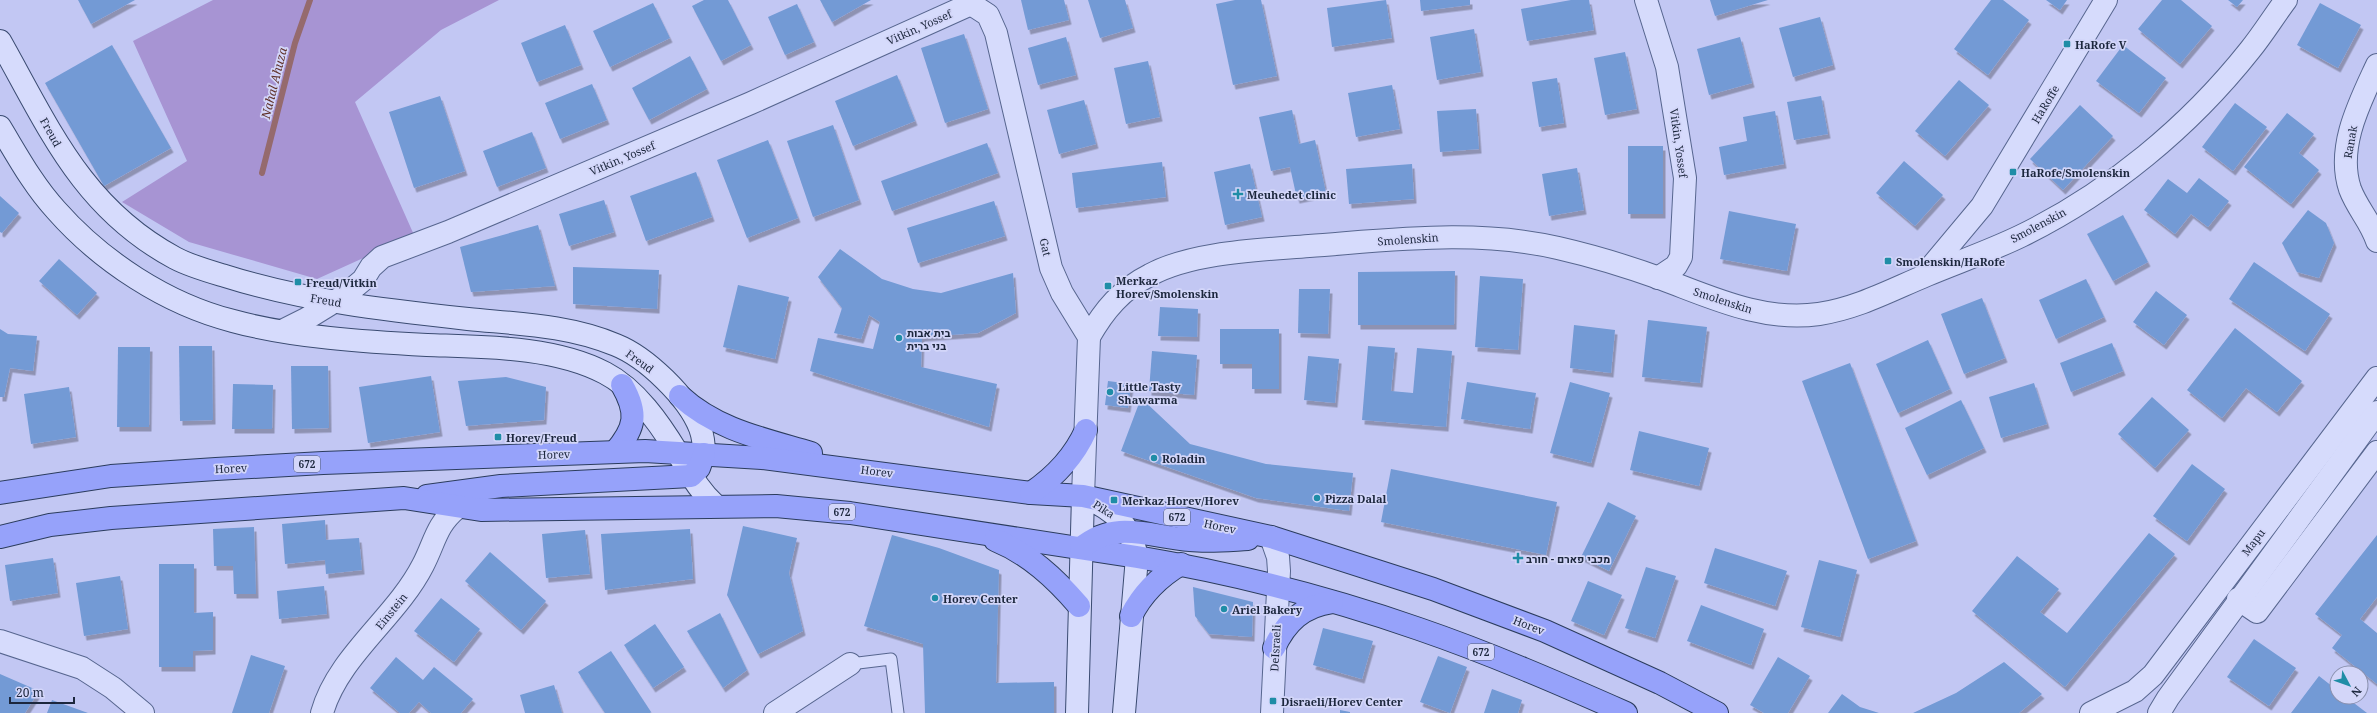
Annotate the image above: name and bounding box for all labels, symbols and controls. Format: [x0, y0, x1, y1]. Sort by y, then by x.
street label: Vitkin, Yossef [884, 6, 955, 48]
place label: HaRofe V [2075, 37, 2127, 52]
marker: HaRofe V [2062, 39, 2072, 49]
water label: Nahal Ahuza [257, 46, 291, 121]
street label: HaRoffe [2028, 82, 2062, 126]
street label: Vitkin, Yossef [1667, 107, 1691, 180]
street label: Freud [37, 115, 65, 150]
street label: Ranak [2340, 124, 2360, 160]
street label: Vitkin, Yossef [587, 137, 658, 179]
place label: HaRofe/Smolenskin [2021, 165, 2131, 180]
marker: HaRofe/Smolenskin [2008, 167, 2018, 177]
place label: Meuhedet clinic [1247, 187, 1336, 202]
marker: Meuhedet clinic [1232, 188, 1244, 200]
street label: Smolenskin [2007, 204, 2069, 246]
street label: Smolenskin [1377, 229, 1439, 249]
street label: Gat [1037, 237, 1055, 258]
place label: Smolenskin/HaRofe [1896, 254, 2005, 269]
marker: Smolenskin/HaRofe [1883, 256, 1893, 266]
place label: Merkaz Horev/Smolenskin [1116, 273, 1219, 301]
place label: Freud/Vitkin [306, 275, 377, 290]
marker: Freud/Vitkin [293, 277, 303, 287]
marker: Merkaz Horev/Smolenskin [1103, 281, 1113, 291]
street label: Smolenskin [1692, 283, 1754, 317]
street label: Freud [309, 290, 343, 310]
place label: בית אבות בני ברית [907, 325, 951, 353]
marker: בית אבות בני ברית [894, 333, 904, 343]
street label: Freud [623, 346, 657, 376]
place label: Little Tasty Shawarma [1118, 379, 1181, 407]
marker: Little Tasty Shawarma [1105, 387, 1115, 397]
place label: Horev/Freud [506, 430, 577, 445]
marker: Horev/Freud [493, 432, 503, 442]
street label: Horev [537, 446, 571, 462]
place label: Roladin [1162, 451, 1206, 466]
marker: Roladin [1149, 453, 1159, 463]
road number: 672 [294, 456, 320, 472]
street label: Horev [214, 460, 248, 476]
street label: Horev [860, 462, 895, 481]
place label: Pizza Dalal [1325, 491, 1386, 506]
place label: Merkaz Horev/Horev [1122, 493, 1239, 508]
marker: Pizza Dalal [1312, 493, 1322, 503]
marker: Merkaz Horev/Horev [1109, 495, 1119, 505]
street label: Pika [1090, 497, 1118, 521]
road number: 672 [829, 504, 855, 520]
road number: 672 [1164, 509, 1190, 525]
street label: Horev [1203, 515, 1238, 537]
street label: Mapu [2238, 525, 2268, 559]
place label: מכבי פארם - חורב [1526, 551, 1610, 566]
marker: מכבי פארם - חורב [1513, 553, 1523, 563]
street label: Einstein [372, 590, 410, 632]
place label: Horev Center [943, 591, 1018, 606]
marker: Horev Center [930, 593, 940, 603]
place label: Ariel Bakery [1232, 602, 1303, 617]
marker: Ariel Bakery [1219, 604, 1229, 614]
street label: Horev [1511, 612, 1547, 638]
street label: DeIsraeli [1266, 624, 1284, 672]
road number: 672 [1468, 644, 1494, 660]
north arrow [2329, 665, 2369, 705]
scale bar [10, 679, 74, 705]
text: 20 m [16, 684, 44, 701]
text: N [2348, 684, 2365, 700]
place label: Disraeli/Horev Center [1281, 694, 1403, 709]
marker: Disraeli/Horev Center [1268, 696, 1278, 706]

